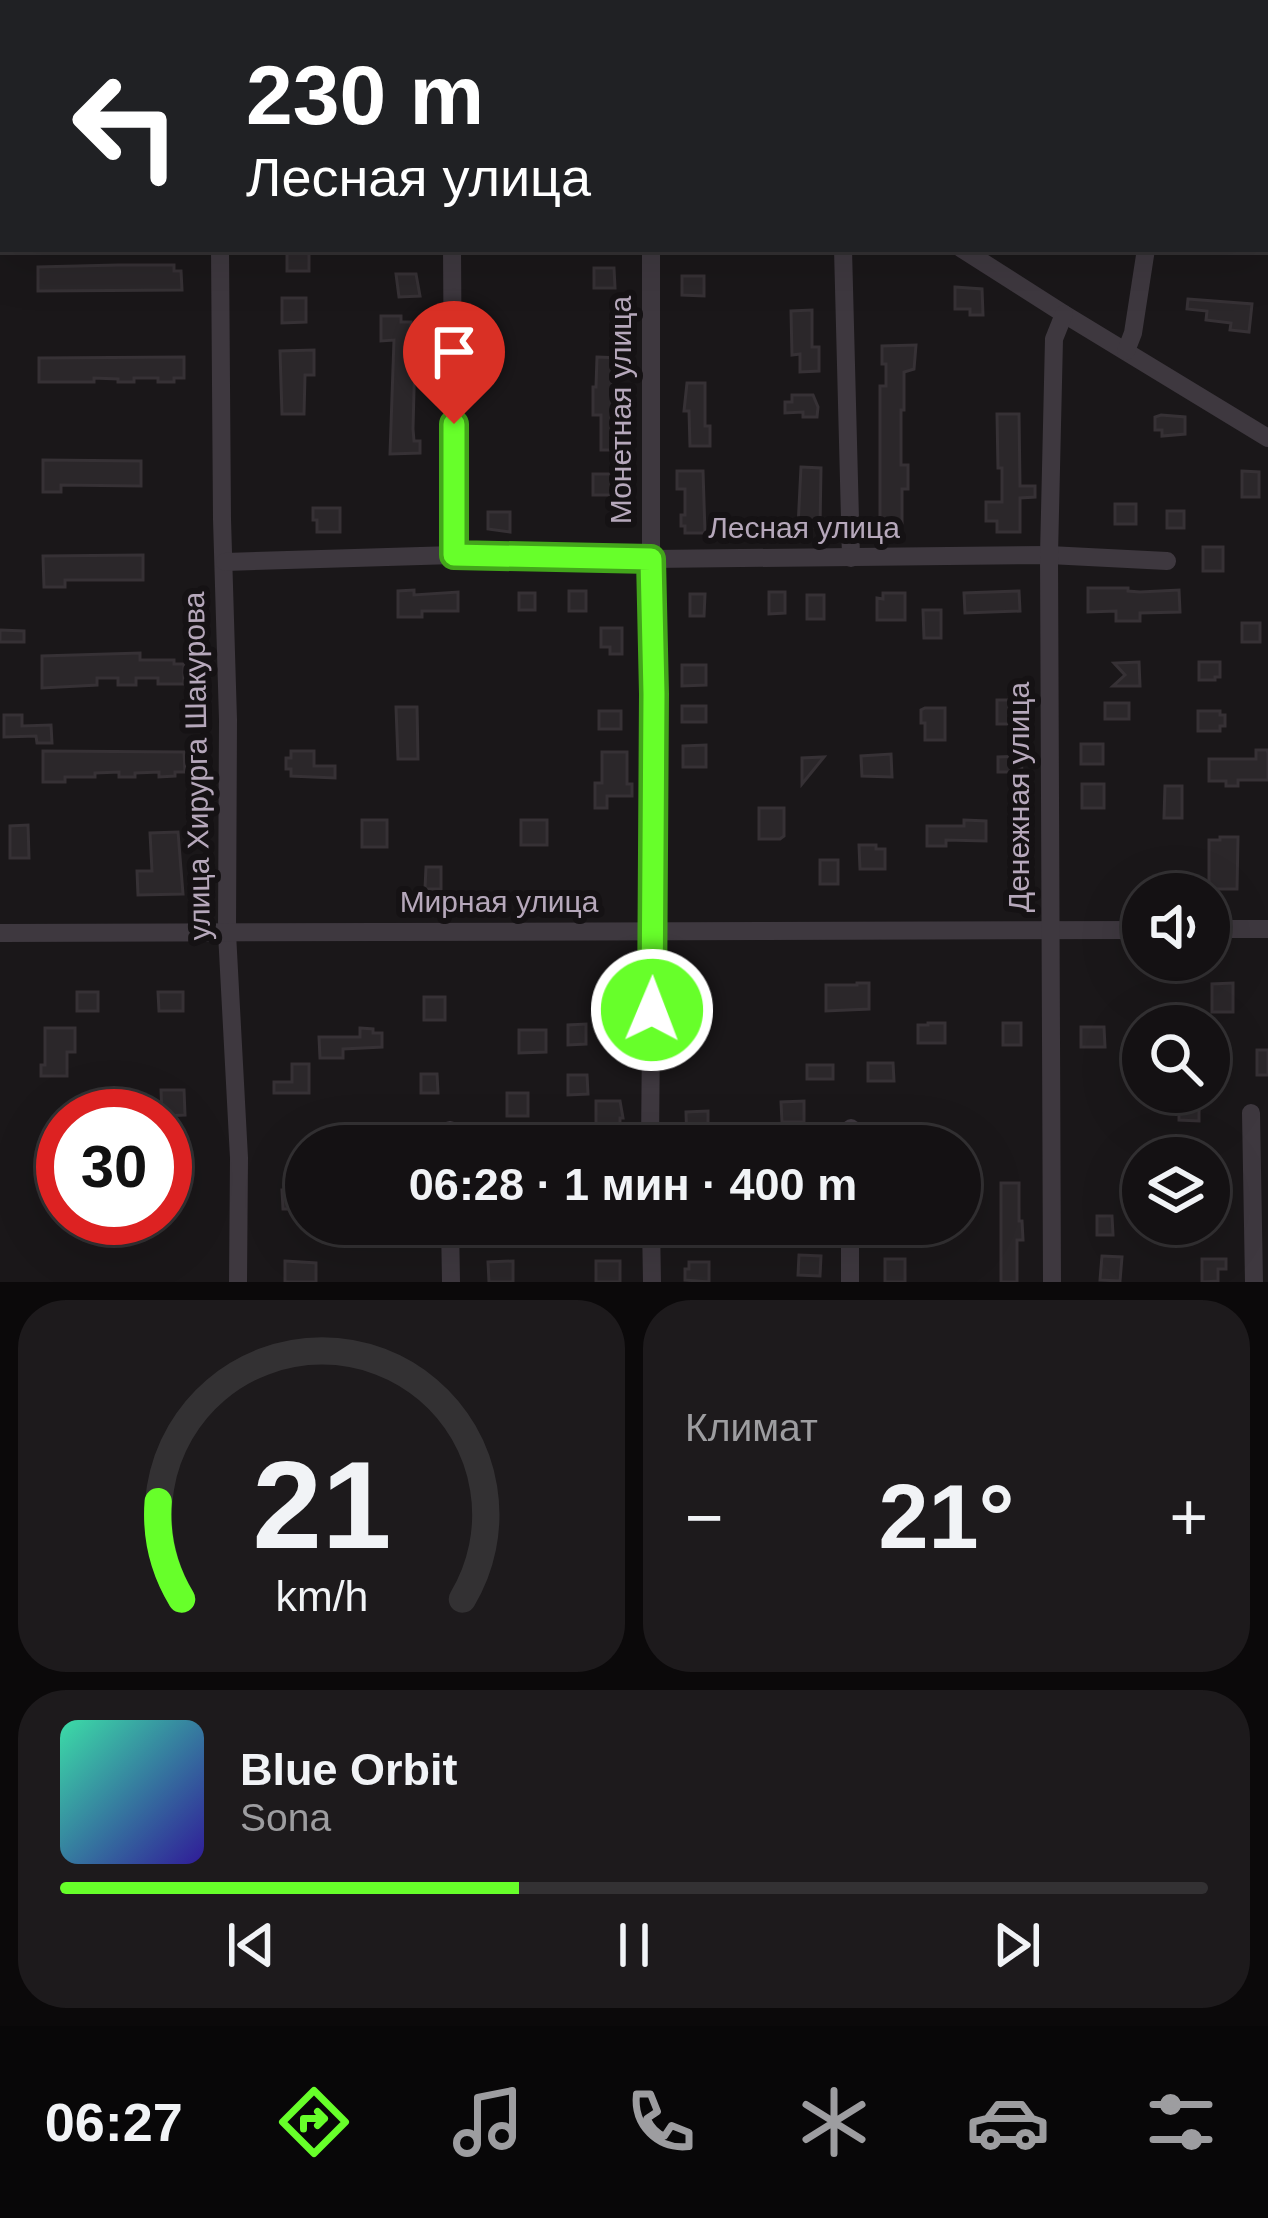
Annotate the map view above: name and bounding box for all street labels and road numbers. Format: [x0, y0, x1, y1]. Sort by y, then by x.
street label: Монетная улица [604, 296, 637, 524]
street label: Лесная улица [708, 511, 900, 544]
street label: улица Хирурга Шакурова [177, 591, 216, 941]
street label: Денежная улица [1002, 682, 1035, 912]
street label: Мирная улица [400, 885, 599, 918]

